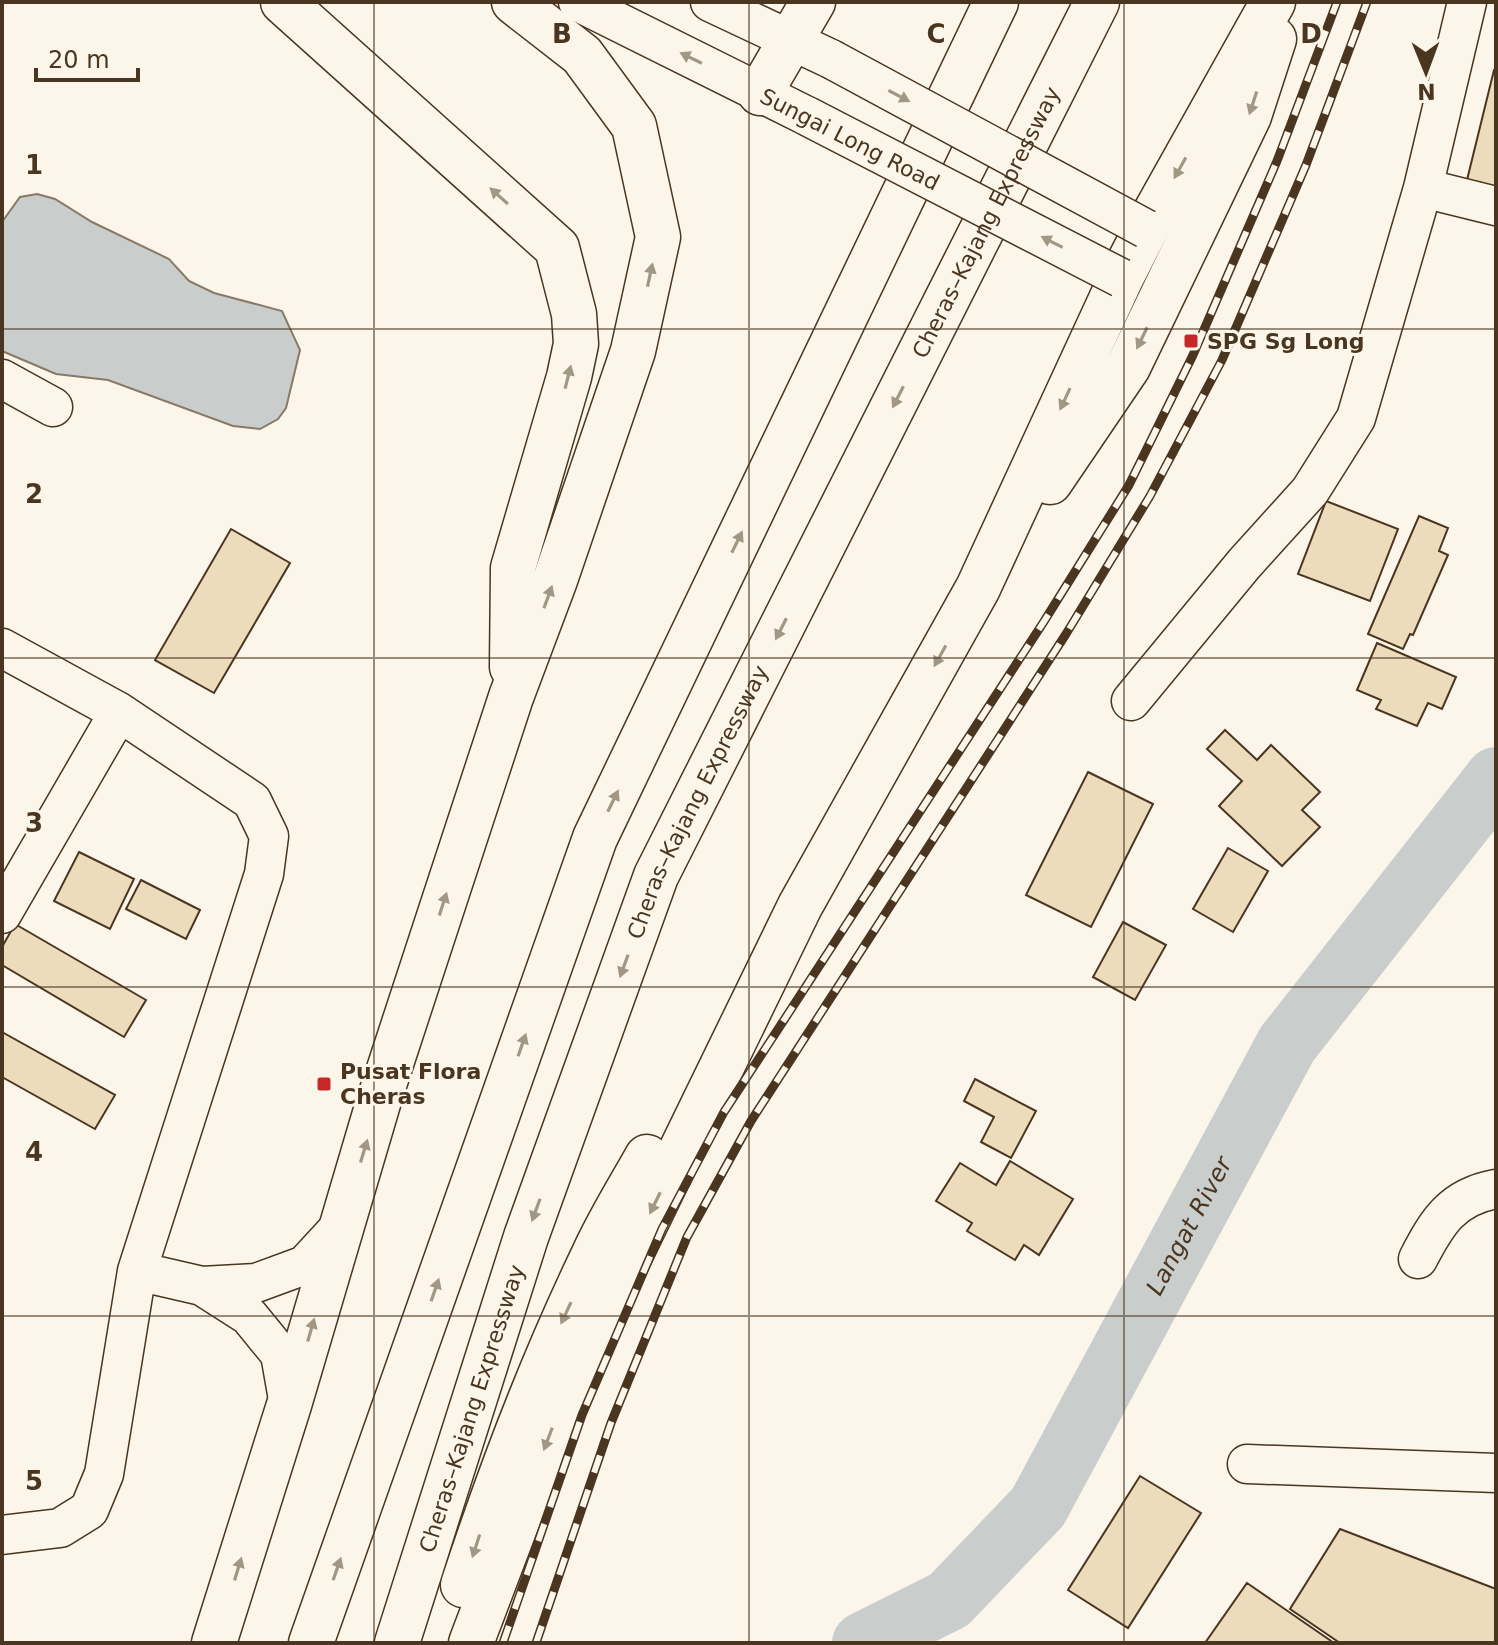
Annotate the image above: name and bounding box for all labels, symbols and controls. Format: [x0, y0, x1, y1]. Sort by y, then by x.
text: B [552, 19, 572, 49]
text: C [926, 19, 946, 49]
text: D [1300, 19, 1322, 49]
scale bar [36, 32, 138, 82]
north arrow [1386, 32, 1466, 112]
text: 20 m [48, 46, 110, 74]
one-way arrow [679, 51, 702, 65]
text: N [1417, 79, 1436, 104]
street label: Sungai Long Road [756, 83, 944, 195]
street label: Cheras–Kajang Expressway [908, 83, 1065, 362]
one-way arrow [888, 88, 910, 102]
one-way arrow [1247, 91, 1259, 115]
text: 1 [25, 150, 43, 180]
one-way arrow [1173, 156, 1187, 179]
one-way arrow [489, 188, 509, 205]
one-way arrow [1040, 235, 1063, 249]
one-way arrow [644, 263, 657, 288]
one-way arrow [1136, 327, 1149, 350]
place label: SPG Sg Long [1207, 329, 1364, 354]
marker: SPG Sg Long [1182, 332, 1200, 350]
one-way arrow [563, 364, 575, 389]
one-way arrow [891, 385, 905, 408]
one-way arrow [1058, 388, 1072, 411]
text: 2 [25, 479, 43, 509]
one-way arrow [730, 530, 744, 553]
one-way arrow [543, 585, 555, 609]
one-way arrow [774, 617, 788, 640]
one-way arrow [933, 645, 947, 667]
street label: Cheras–Kajang Expressway [622, 661, 773, 942]
one-way arrow [606, 790, 620, 813]
text: 3 [25, 808, 43, 838]
one-way arrow [438, 891, 450, 915]
one-way arrow [617, 954, 630, 978]
one-way arrow [516, 1033, 529, 1057]
place label: Pusat Flora Cheras [340, 1059, 481, 1109]
marker: Pusat Flora Cheras [315, 1075, 333, 1093]
text: 4 [25, 1137, 43, 1167]
one-way arrow [358, 1139, 371, 1163]
water label: Langat River [1141, 1150, 1239, 1300]
one-way arrow [649, 1191, 662, 1214]
one-way arrow [529, 1198, 541, 1222]
street label: Cheras–Kajang Expressway [415, 1262, 529, 1556]
one-way arrow [430, 1278, 442, 1302]
one-way arrow [559, 1301, 573, 1325]
one-way arrow [305, 1318, 318, 1342]
one-way arrow [541, 1427, 554, 1451]
text: 5 [25, 1466, 43, 1496]
one-way arrow [469, 1534, 481, 1558]
one-way arrow [232, 1556, 244, 1580]
one-way arrow [331, 1557, 343, 1581]

